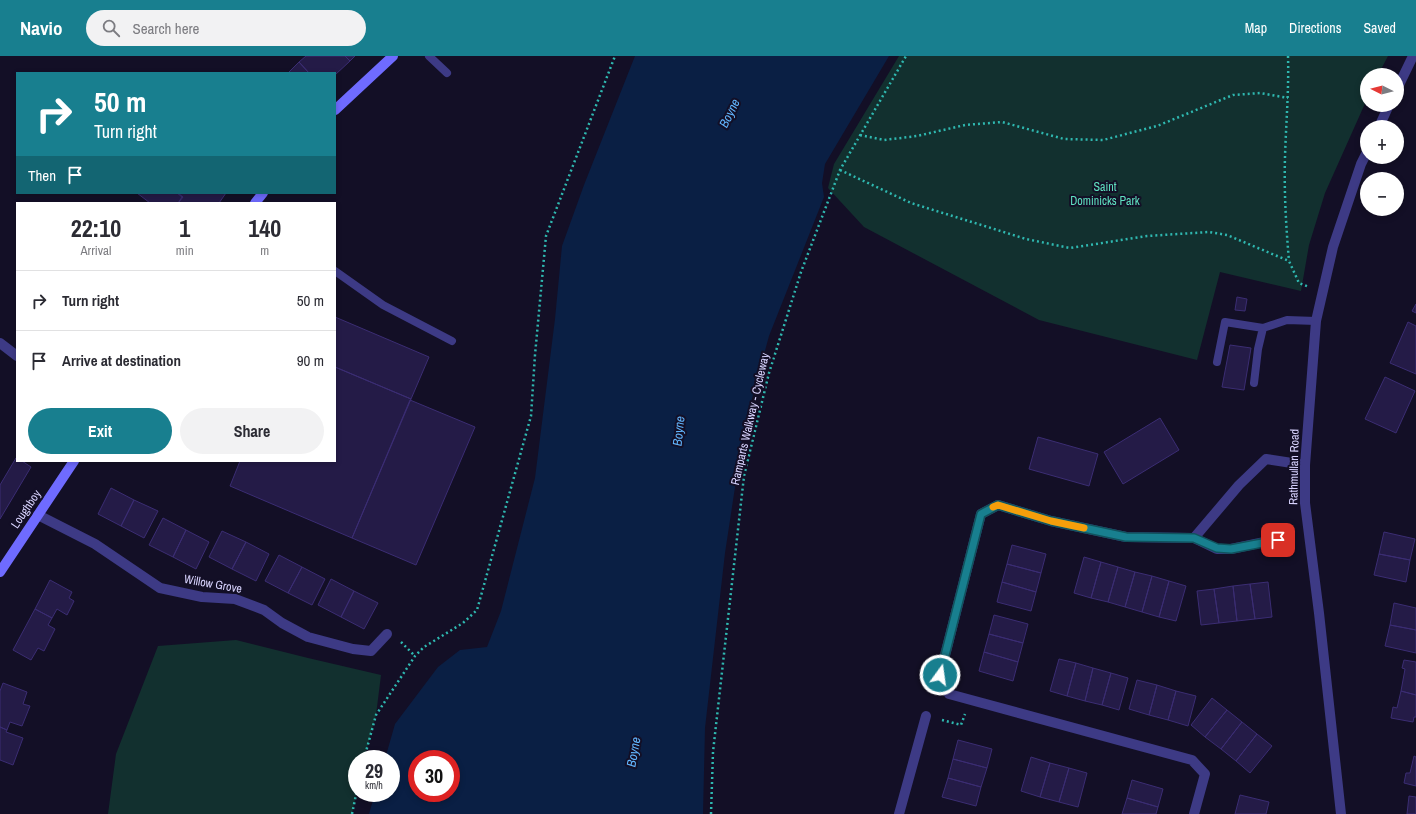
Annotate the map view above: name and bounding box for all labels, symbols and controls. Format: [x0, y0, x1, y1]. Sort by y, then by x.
search box [86, 10, 366, 46]
text: Navio [20, 15, 62, 41]
icon: search [100, 17, 122, 39]
text: Search here [132, 18, 199, 39]
text: Map [1245, 19, 1267, 37]
text: Directions [1289, 19, 1341, 37]
text: Saved [1363, 19, 1396, 37]
north arrow [1360, 68, 1404, 112]
map controls [1360, 68, 1404, 216]
text: 50 m [94, 83, 146, 121]
icon: right [28, 88, 80, 140]
water label: Boyne [715, 96, 744, 131]
text: Turn right [94, 119, 157, 144]
button: + [1360, 120, 1404, 164]
icon: arrive [64, 164, 86, 186]
text: Then [28, 165, 56, 186]
button: − [1360, 172, 1404, 216]
park label: Saint Dominicks Park [1070, 179, 1140, 209]
text: 22:10 [71, 212, 121, 244]
text: 1 [179, 212, 190, 244]
text: 140 [248, 212, 281, 244]
text: Arrival [81, 242, 111, 259]
text: min [176, 242, 194, 259]
text: m [260, 242, 269, 259]
icon: right [28, 290, 50, 312]
text: Turn right [62, 290, 119, 311]
text: 50 m [297, 290, 324, 311]
icon: arrive [28, 350, 50, 372]
text: Arrive at destination [62, 350, 181, 371]
text: 90 m [297, 350, 324, 371]
street label: Ramparts Walkway - Cycleway [727, 351, 773, 487]
button: Exit [28, 408, 172, 454]
button: Share [180, 408, 324, 454]
water label: Boyne [668, 415, 689, 447]
street label: Rathmullan Road [1285, 429, 1303, 505]
street label: Loughboy [7, 487, 45, 531]
pin [1261, 523, 1295, 557]
icon: arrive [1267, 529, 1289, 551]
street label: Willow Grove [183, 571, 243, 597]
position arrow [919, 654, 961, 696]
water label: Boyne [622, 736, 644, 768]
speed limit sign: 30 [408, 750, 460, 802]
text: 29 [365, 757, 383, 784]
text: km/h [365, 779, 383, 792]

